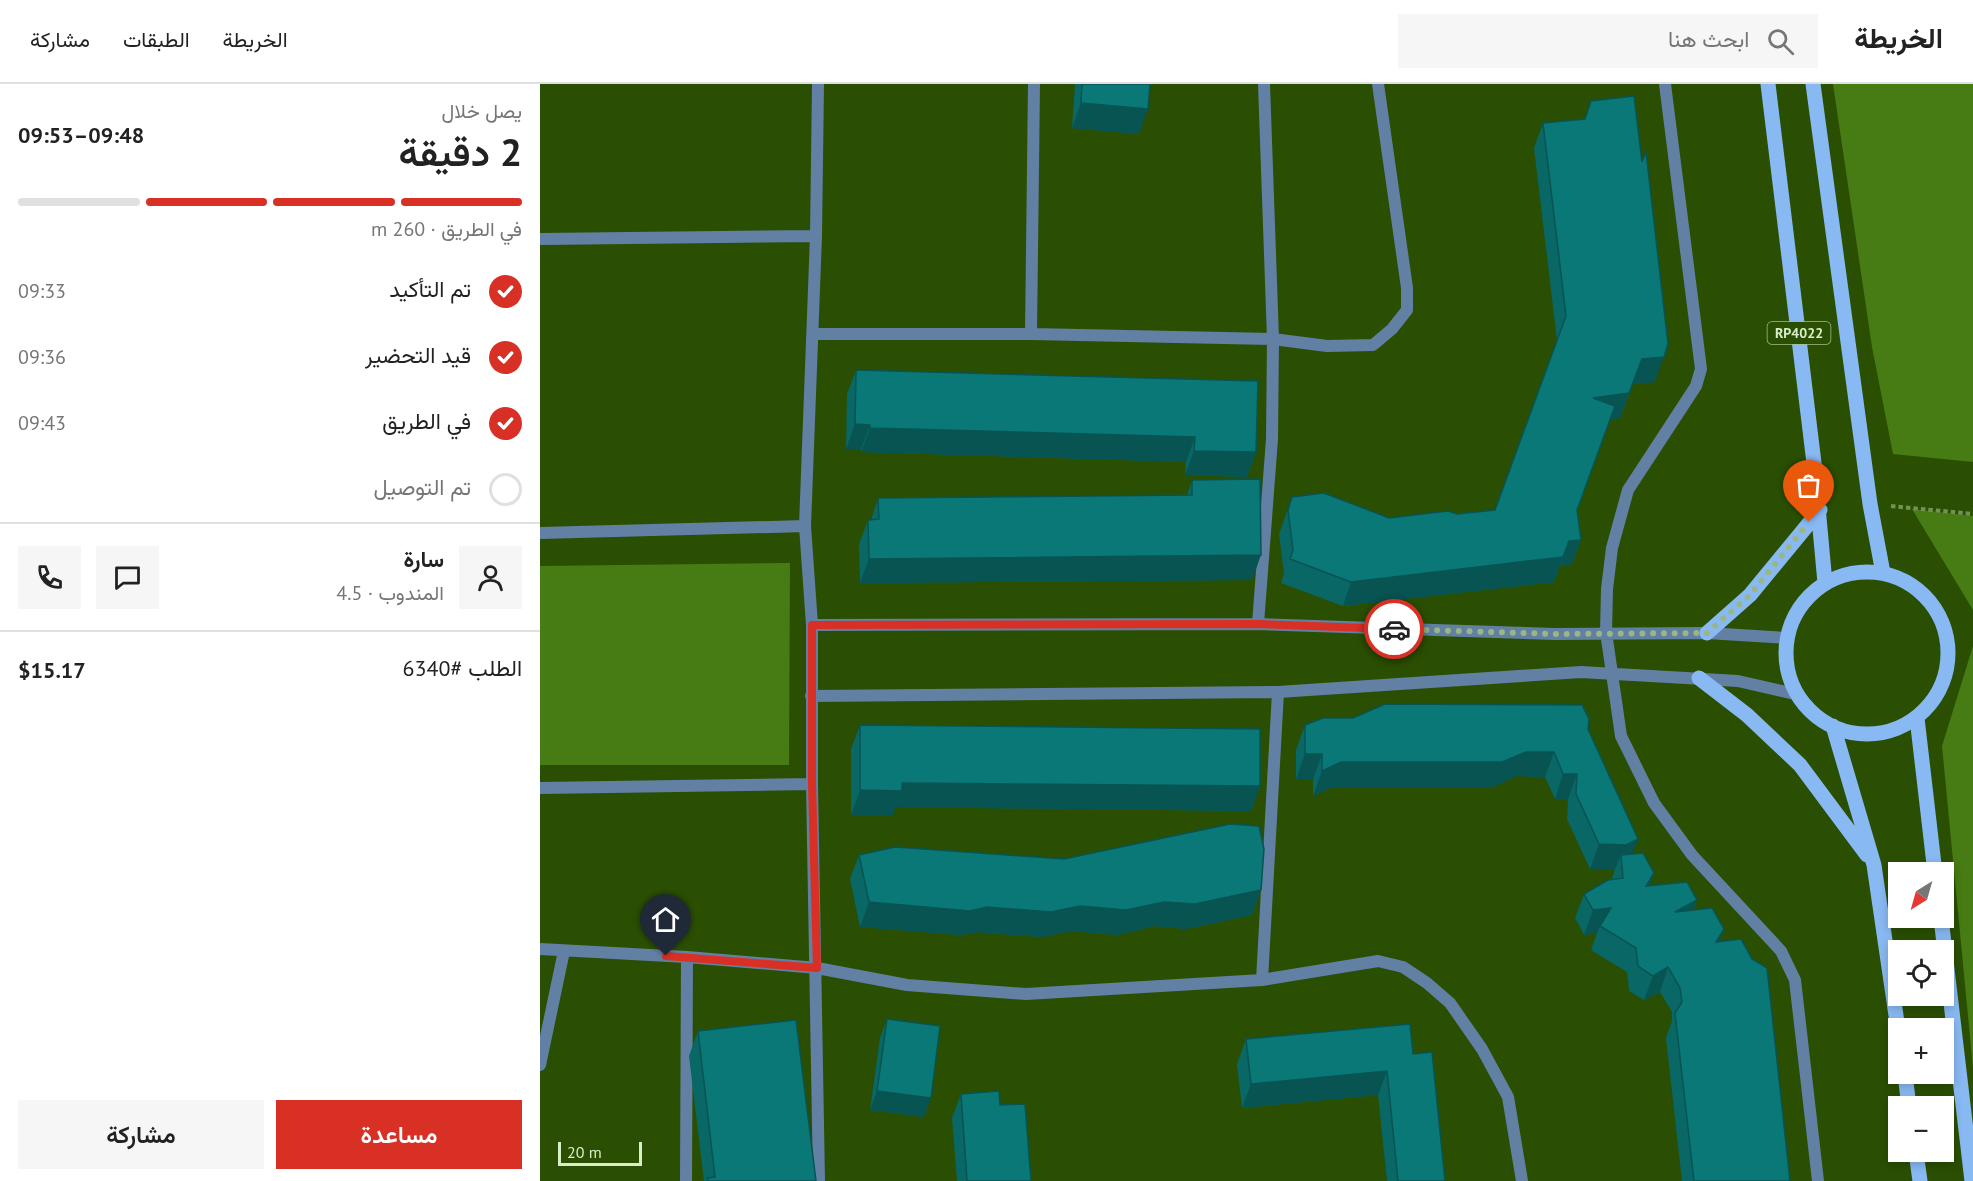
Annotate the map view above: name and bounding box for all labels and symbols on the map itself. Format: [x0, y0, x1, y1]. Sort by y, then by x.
road number: RP4022 [1768, 322, 1830, 344]
pin [1783, 460, 1834, 522]
courier [1364, 599, 1424, 659]
north arrow [1888, 862, 1954, 928]
pin [640, 894, 691, 956]
scale bar [558, 1139, 642, 1166]

